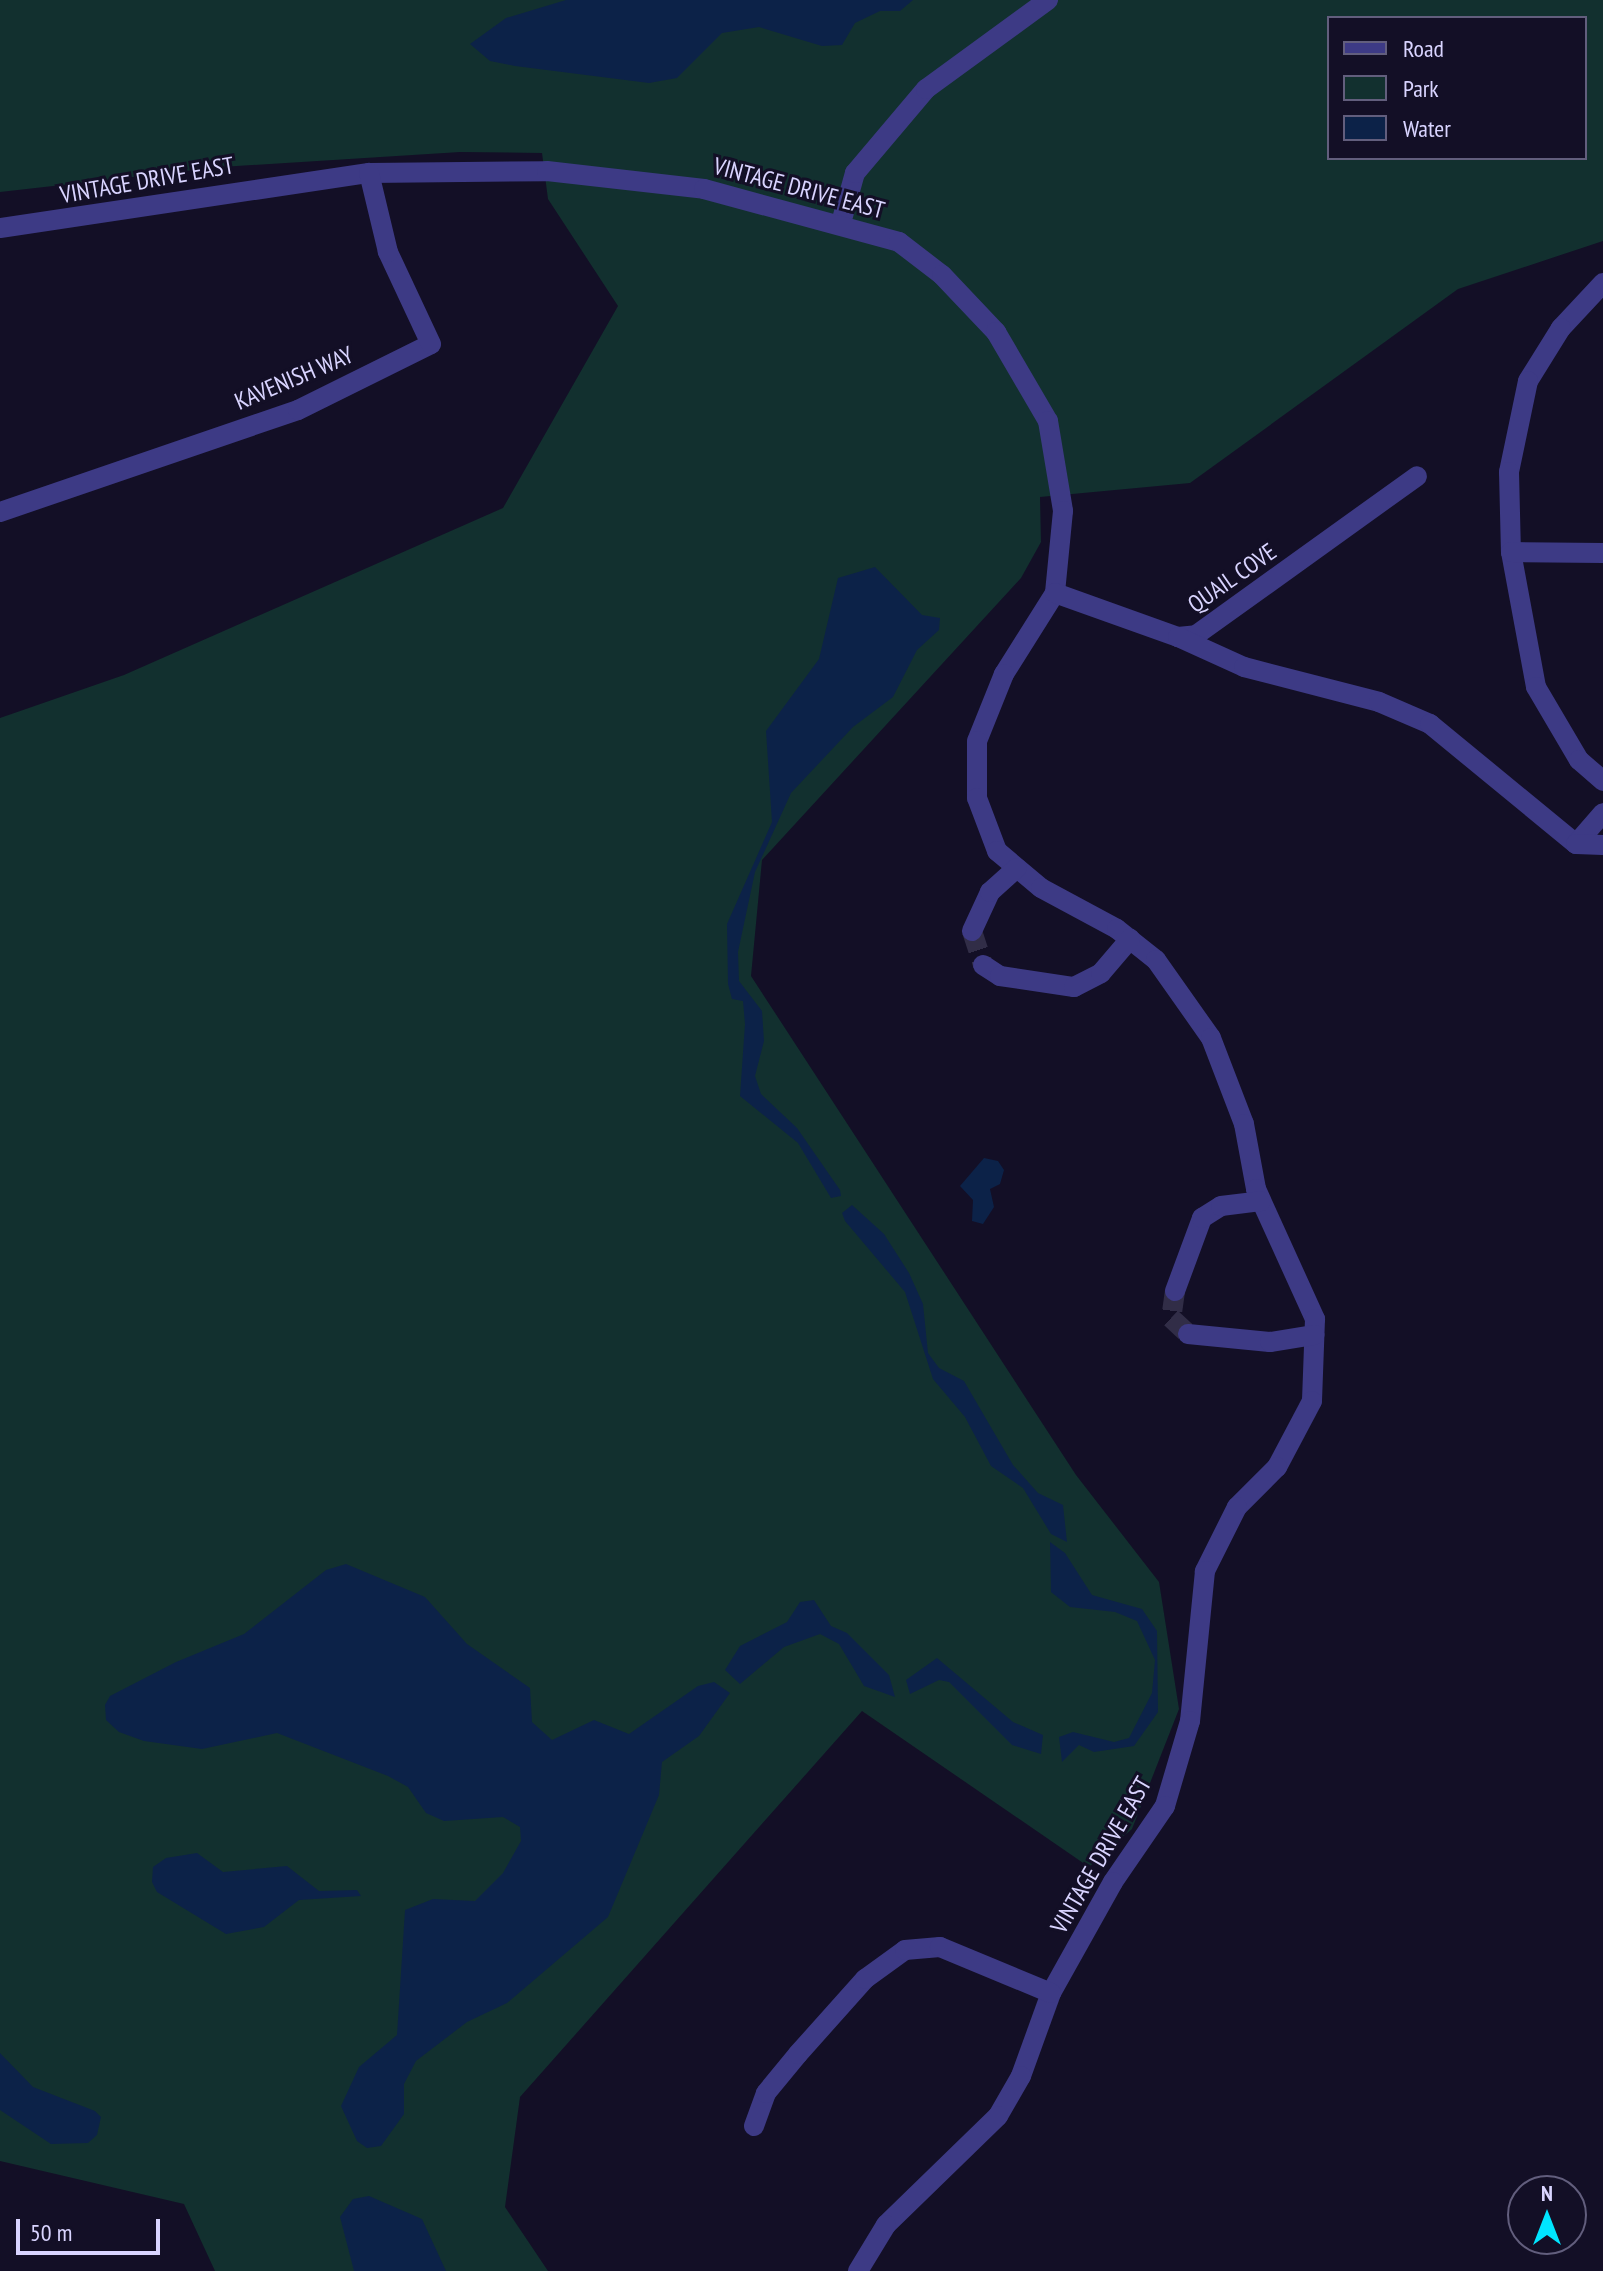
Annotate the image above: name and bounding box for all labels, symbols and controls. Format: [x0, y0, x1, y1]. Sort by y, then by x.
legend [1327, 16, 1587, 160]
text: Road [1403, 33, 1444, 64]
text: Park [1403, 73, 1439, 104]
text: Water [1403, 113, 1451, 144]
street label: VINTAGE DRIVE EAST [58, 151, 236, 209]
street label: VINTAGE DRIVE EAST [710, 151, 888, 225]
street label: KAVENISH WAY [230, 340, 358, 416]
street label: QUAIL COVE [1182, 537, 1282, 619]
street label: VINTAGE DRIVE EAST [1045, 1772, 1157, 1938]
north arrow [1507, 2175, 1587, 2255]
text: N [1541, 2179, 1553, 2207]
scale bar [20, 2203, 164, 2253]
text: 50 m [30, 2217, 72, 2248]

